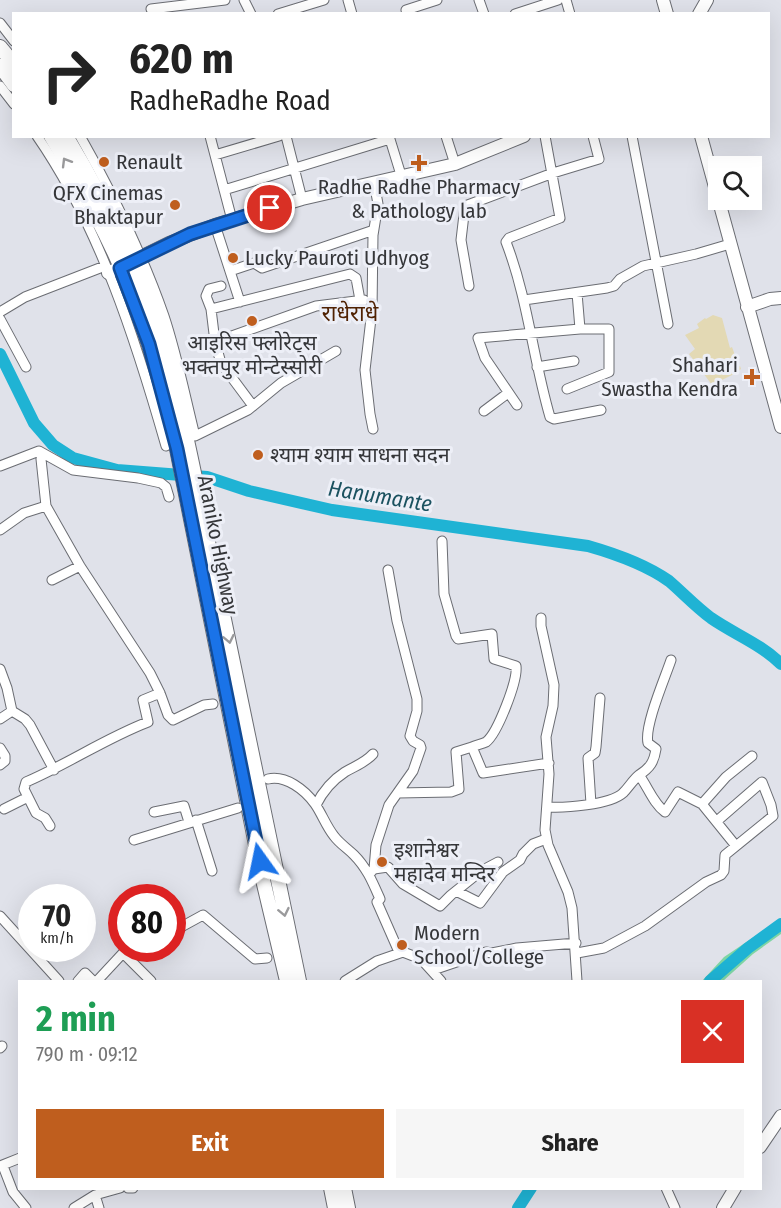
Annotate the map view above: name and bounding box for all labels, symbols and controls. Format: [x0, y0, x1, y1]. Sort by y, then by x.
text: 620 m [129, 34, 234, 84]
icon: right [30, 36, 108, 114]
text: RadheRadhe Road [129, 85, 331, 117]
place label: Renault [116, 149, 182, 175]
marker: Radhe Radhe Pharmacy & Pathology lab [410, 154, 428, 172]
marker: Renault [97, 155, 111, 169]
map controls [708, 156, 762, 210]
button: search [708, 156, 762, 210]
one-way arrow [62, 158, 73, 168]
place label: Radhe Radhe Pharmacy & Pathology lab [318, 174, 521, 224]
place label: QFX Cinemas Bhaktapur [53, 180, 164, 230]
pin [244, 182, 295, 233]
icon: arrive [253, 191, 286, 224]
marker: QFX Cinemas Bhaktapur [168, 198, 182, 212]
place label: Lucky Pauroti Udhyog [245, 245, 429, 271]
marker: Lucky Pauroti Udhyog [226, 251, 240, 265]
district label: राधेराधे [322, 300, 379, 327]
marker: आइरिस फ्लोरेट्स भक्तपुर मोन्टेस्सोरी [245, 314, 259, 328]
place label: आइरिस फ्लोरेट्स भक्तपुर मोन्टेस्सोरी [182, 330, 323, 380]
place label: Shahari Swastha Kendra [601, 352, 738, 402]
marker: Shahari Swastha Kendra [743, 368, 761, 386]
place label: श्याम श्याम साधना सदन [270, 442, 450, 468]
marker: श्याम श्याम साधना सदन [251, 448, 265, 462]
street label: Araniko Highway [192, 473, 244, 618]
water label: Hanumante [326, 474, 434, 518]
one-way arrow [222, 633, 235, 643]
position arrow [228, 829, 292, 893]
place label: इशानेश्वर महादेव मन्दिर [394, 837, 496, 887]
marker: इशानेश्वर महादेव मन्दिर [375, 855, 389, 869]
speed limit sign: 80 [108, 884, 186, 962]
text: 70 [43, 898, 71, 934]
one-way arrow [276, 907, 289, 917]
place label: Modern School/College [414, 920, 544, 970]
text: km/h [40, 929, 74, 947]
marker: Modern School/College [395, 938, 409, 952]
text: 2 min [36, 997, 116, 1041]
button: close [681, 1000, 744, 1063]
text: 790 m · 09:12 [36, 1042, 138, 1066]
button: Exit [36, 1109, 384, 1178]
button: Share [396, 1109, 744, 1178]

